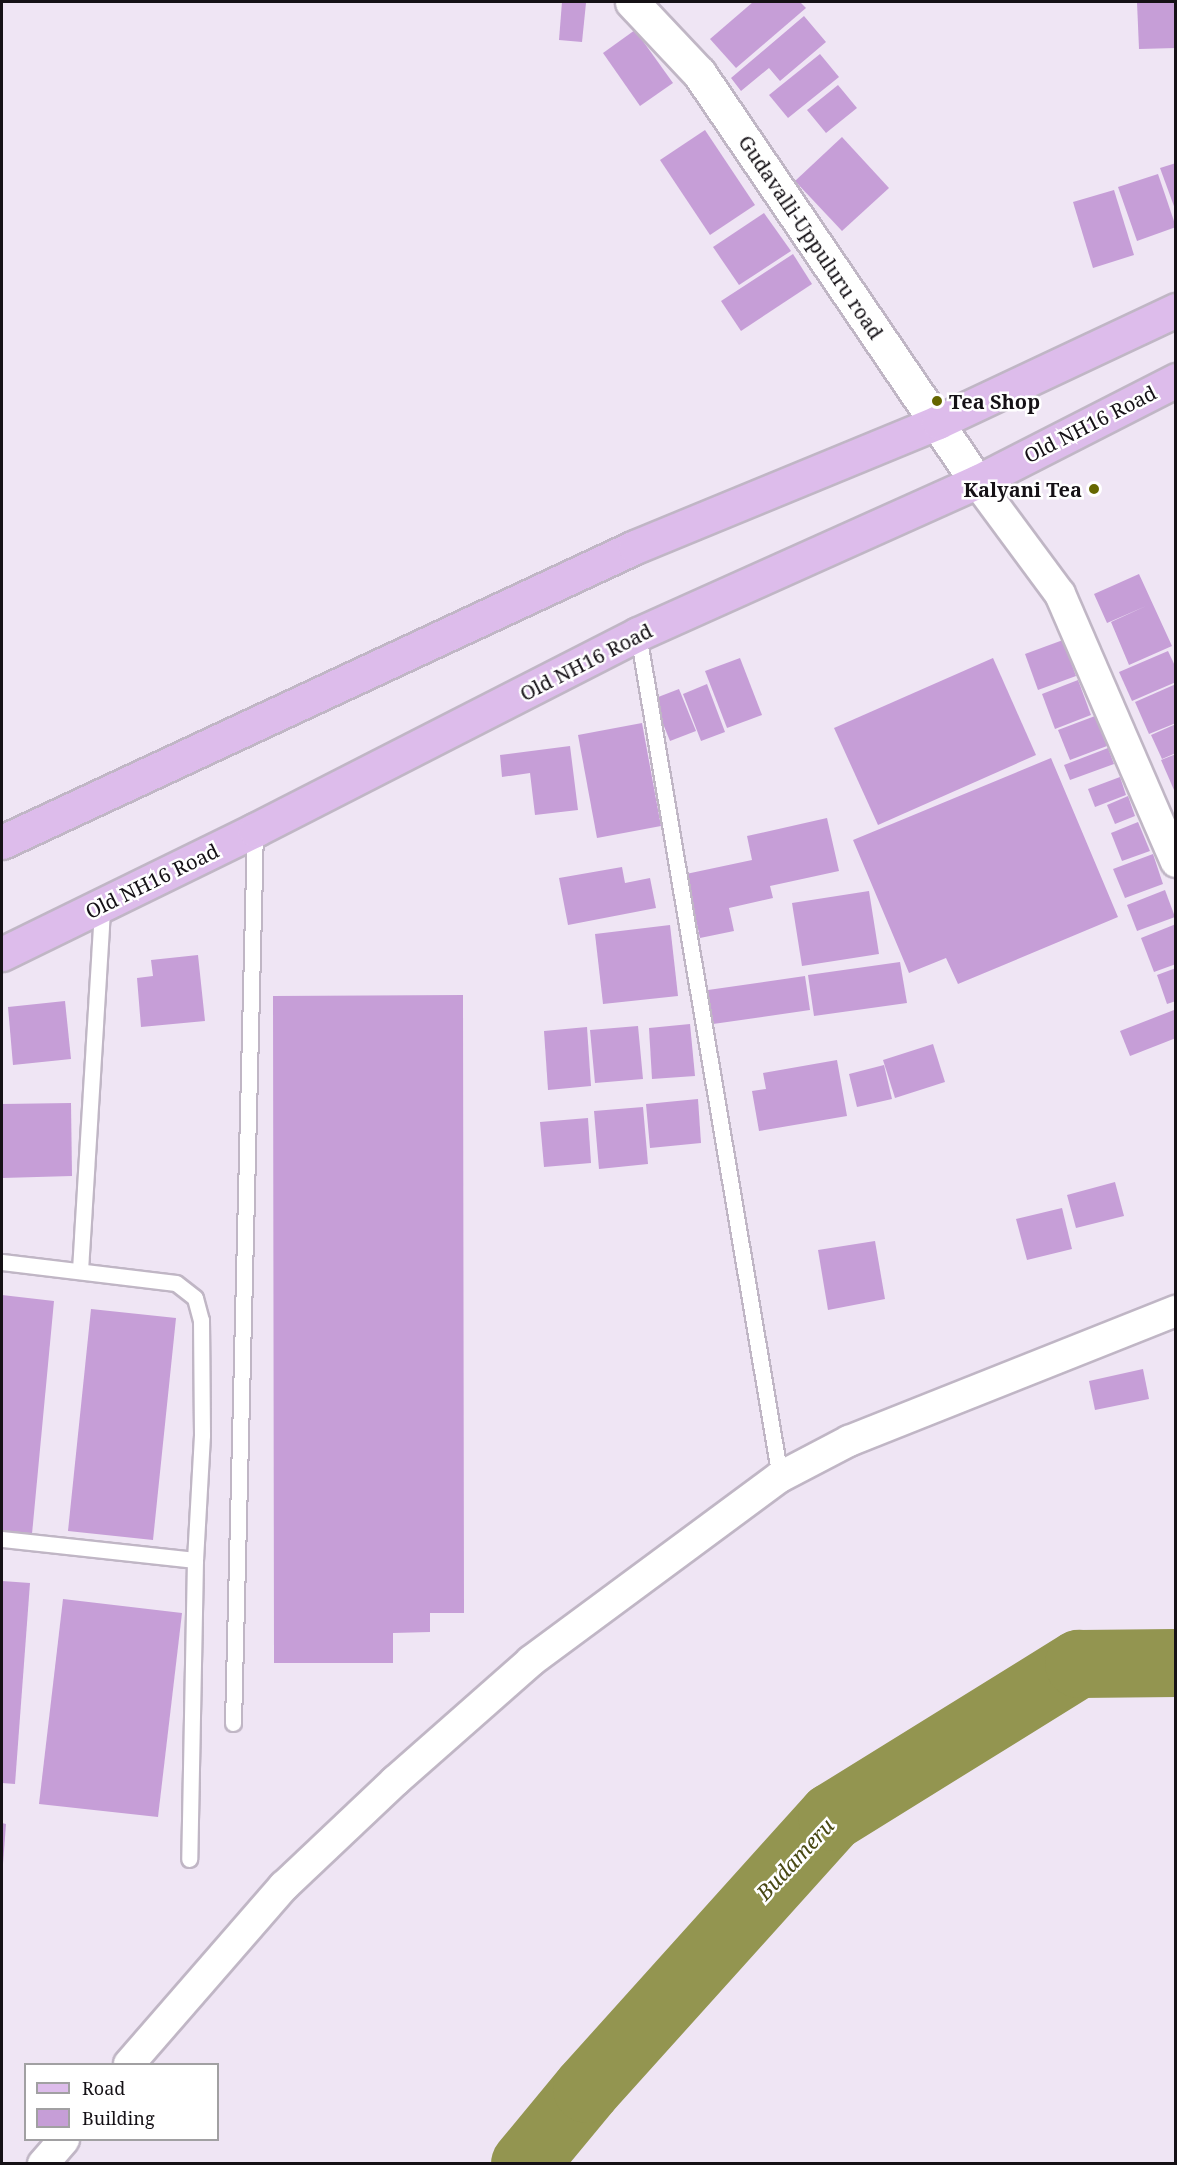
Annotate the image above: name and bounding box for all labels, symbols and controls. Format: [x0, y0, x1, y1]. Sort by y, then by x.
street label: Gudavalli-Uppuluru road [734, 131, 888, 343]
street label: Old NH16 Road [1020, 380, 1160, 468]
place label: Tea Shop [949, 389, 1040, 413]
marker: Tea Shop [930, 394, 944, 408]
place label: Kalyani Tea [963, 477, 1082, 501]
marker: Kalyani Tea [1087, 482, 1101, 496]
street label: Old NH16 Road [516, 618, 656, 706]
street label: Old NH16 Road [81, 838, 223, 924]
water label: Budameru [751, 1813, 839, 1905]
legend [24, 2063, 219, 2141]
text: Road [82, 2076, 125, 2100]
text: Building [82, 2106, 155, 2130]

